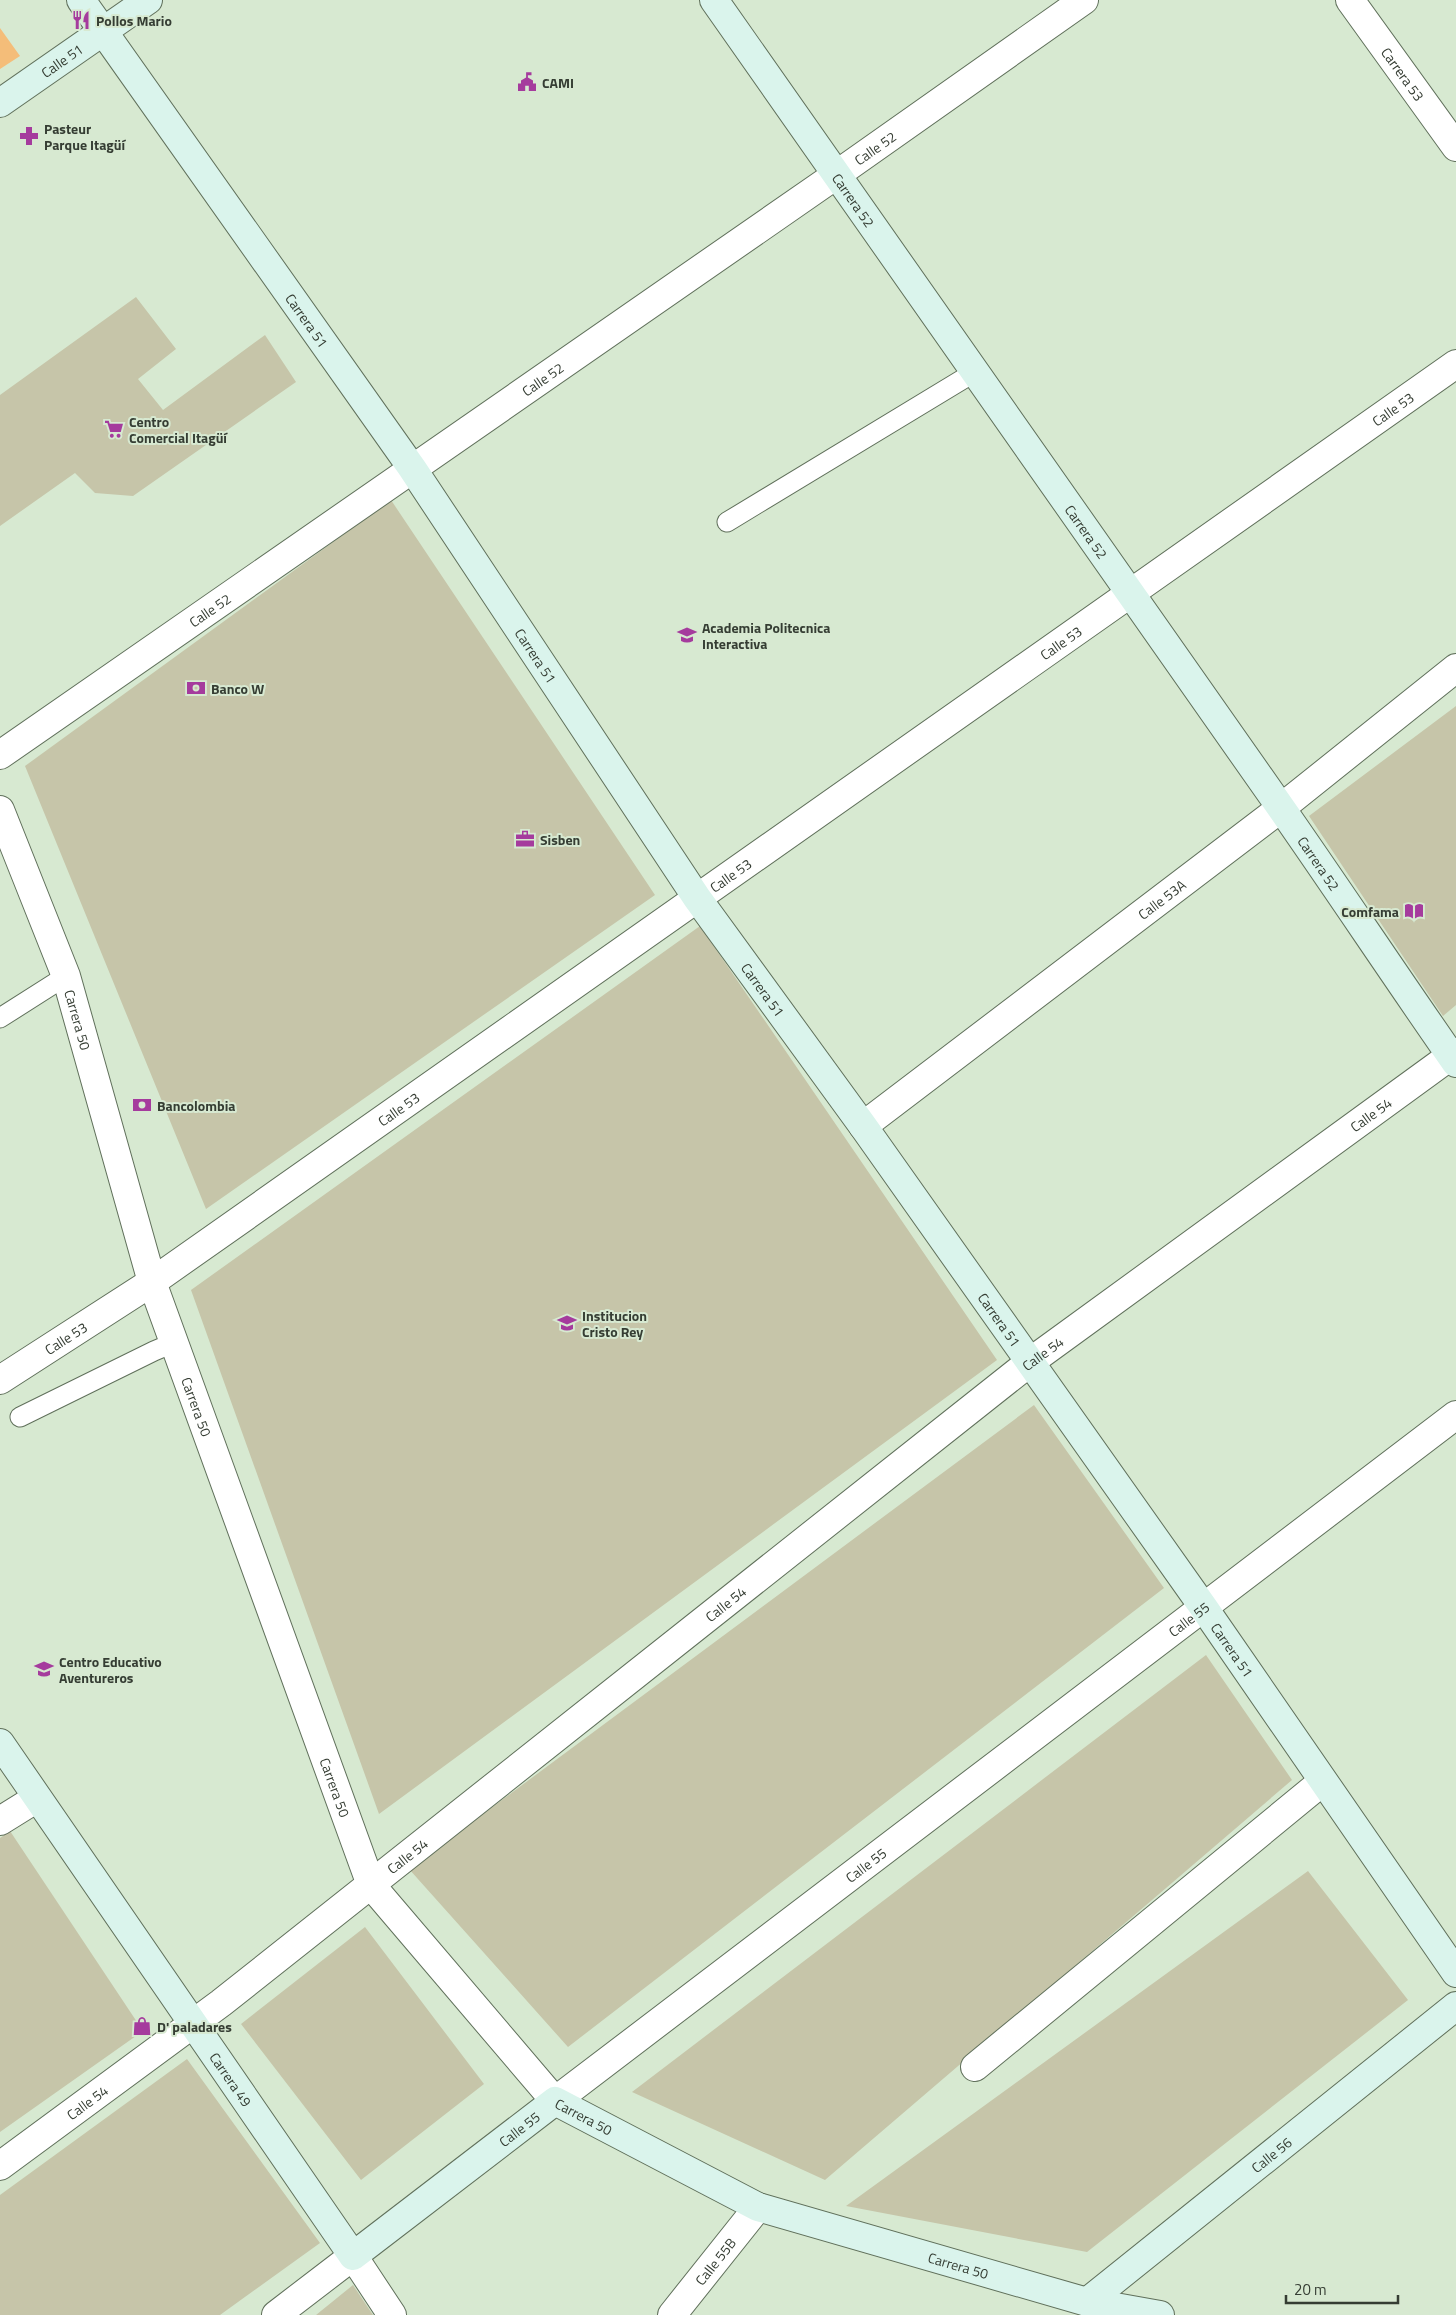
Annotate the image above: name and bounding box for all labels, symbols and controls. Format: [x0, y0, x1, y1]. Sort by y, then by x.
restaurant icon: Pollos Mario [70, 9, 92, 31]
place label: Pollos Mario [96, 10, 172, 31]
street label: Calle 51 [36, 38, 87, 82]
street label: Carrera 53 [1377, 43, 1430, 105]
public building icon: CAMI [516, 71, 538, 93]
place label: CAMI [542, 72, 574, 93]
place label: Pasteur Parque Itagüí [44, 118, 127, 155]
pharmacy icon: Pasteur Parque Itagüí [18, 125, 40, 147]
street label: Calle 52 [850, 125, 900, 170]
street label: Carrera 52 [828, 169, 880, 231]
street label: Carrera 51 [281, 289, 334, 351]
street label: Calle 52 [517, 357, 568, 401]
street label: Calle 53 [1367, 387, 1418, 431]
place label: Centro Comercial Itagüí [129, 411, 228, 448]
supermarket icon: Centro Comercial Itagüí [103, 418, 125, 440]
street label: Carrera 52 [1060, 500, 1113, 563]
street label: Calle 52 [184, 588, 235, 632]
place label: Academia Politecnica Interactiva [702, 617, 831, 654]
street label: Calle 53 [1035, 620, 1086, 664]
street label: Carrera 51 [510, 624, 562, 687]
school or university icon: Academia Politecnica Interactiva [676, 624, 698, 646]
bank icon: Banco W [185, 677, 207, 699]
place label: Banco W [211, 678, 264, 699]
office icon: Sisben [514, 828, 536, 850]
place label: Sisben [540, 829, 580, 850]
street label: Carrera 52 [1293, 832, 1345, 895]
street label: Calle 53 [705, 853, 755, 897]
street label: Calle 53A [1133, 873, 1190, 924]
library icon: Comfama [1403, 900, 1425, 922]
place label: Comfama [1341, 901, 1399, 922]
street label: Carrera 51 [737, 958, 790, 1020]
street label: Carrera 50 [60, 987, 97, 1052]
street label: Calle 53 [373, 1087, 423, 1131]
street label: Calle 54 [1345, 1092, 1396, 1136]
bank icon: Bancolombia [131, 1094, 153, 1116]
place label: Bancolombia [157, 1095, 235, 1116]
street label: Carrera 51 [973, 1288, 1026, 1351]
place label: Institucion Cristo Rey [582, 1305, 647, 1342]
school or university icon: Institucion Cristo Rey [556, 1312, 578, 1334]
street label: Calle 53 [40, 1316, 91, 1359]
street label: Calle 54 [1017, 1331, 1068, 1375]
street label: Carrera 50 [177, 1374, 218, 1439]
street label: Calle 54 [700, 1581, 750, 1626]
street label: Calle 55 [1163, 1596, 1214, 1641]
street label: Carrera 51 [1206, 1618, 1259, 1681]
place label: Centro Educativo Aventureros [59, 1651, 162, 1688]
school or university icon: Centro Educativo Aventureros [33, 1658, 55, 1680]
street label: Carrera 50 [315, 1755, 356, 1820]
street label: Calle 54 [382, 1833, 432, 1878]
street label: Calle 55 [840, 1842, 891, 1887]
shop icon: D' paladares [131, 2015, 153, 2037]
place label: D' paladares [157, 2016, 232, 2037]
street label: Carrera 49 [205, 2048, 258, 2111]
street label: Calle 54 [62, 2079, 112, 2124]
street label: Carrera 50 [552, 2092, 616, 2140]
street label: Calle 55 [494, 2106, 544, 2151]
street label: Calle 56 [1246, 2131, 1296, 2177]
street label: Calle 55B [689, 2233, 741, 2289]
street label: Carrera 50 [926, 2246, 991, 2284]
scale bar [1286, 2272, 1398, 2304]
text: 20 m [1294, 2278, 1327, 2301]

